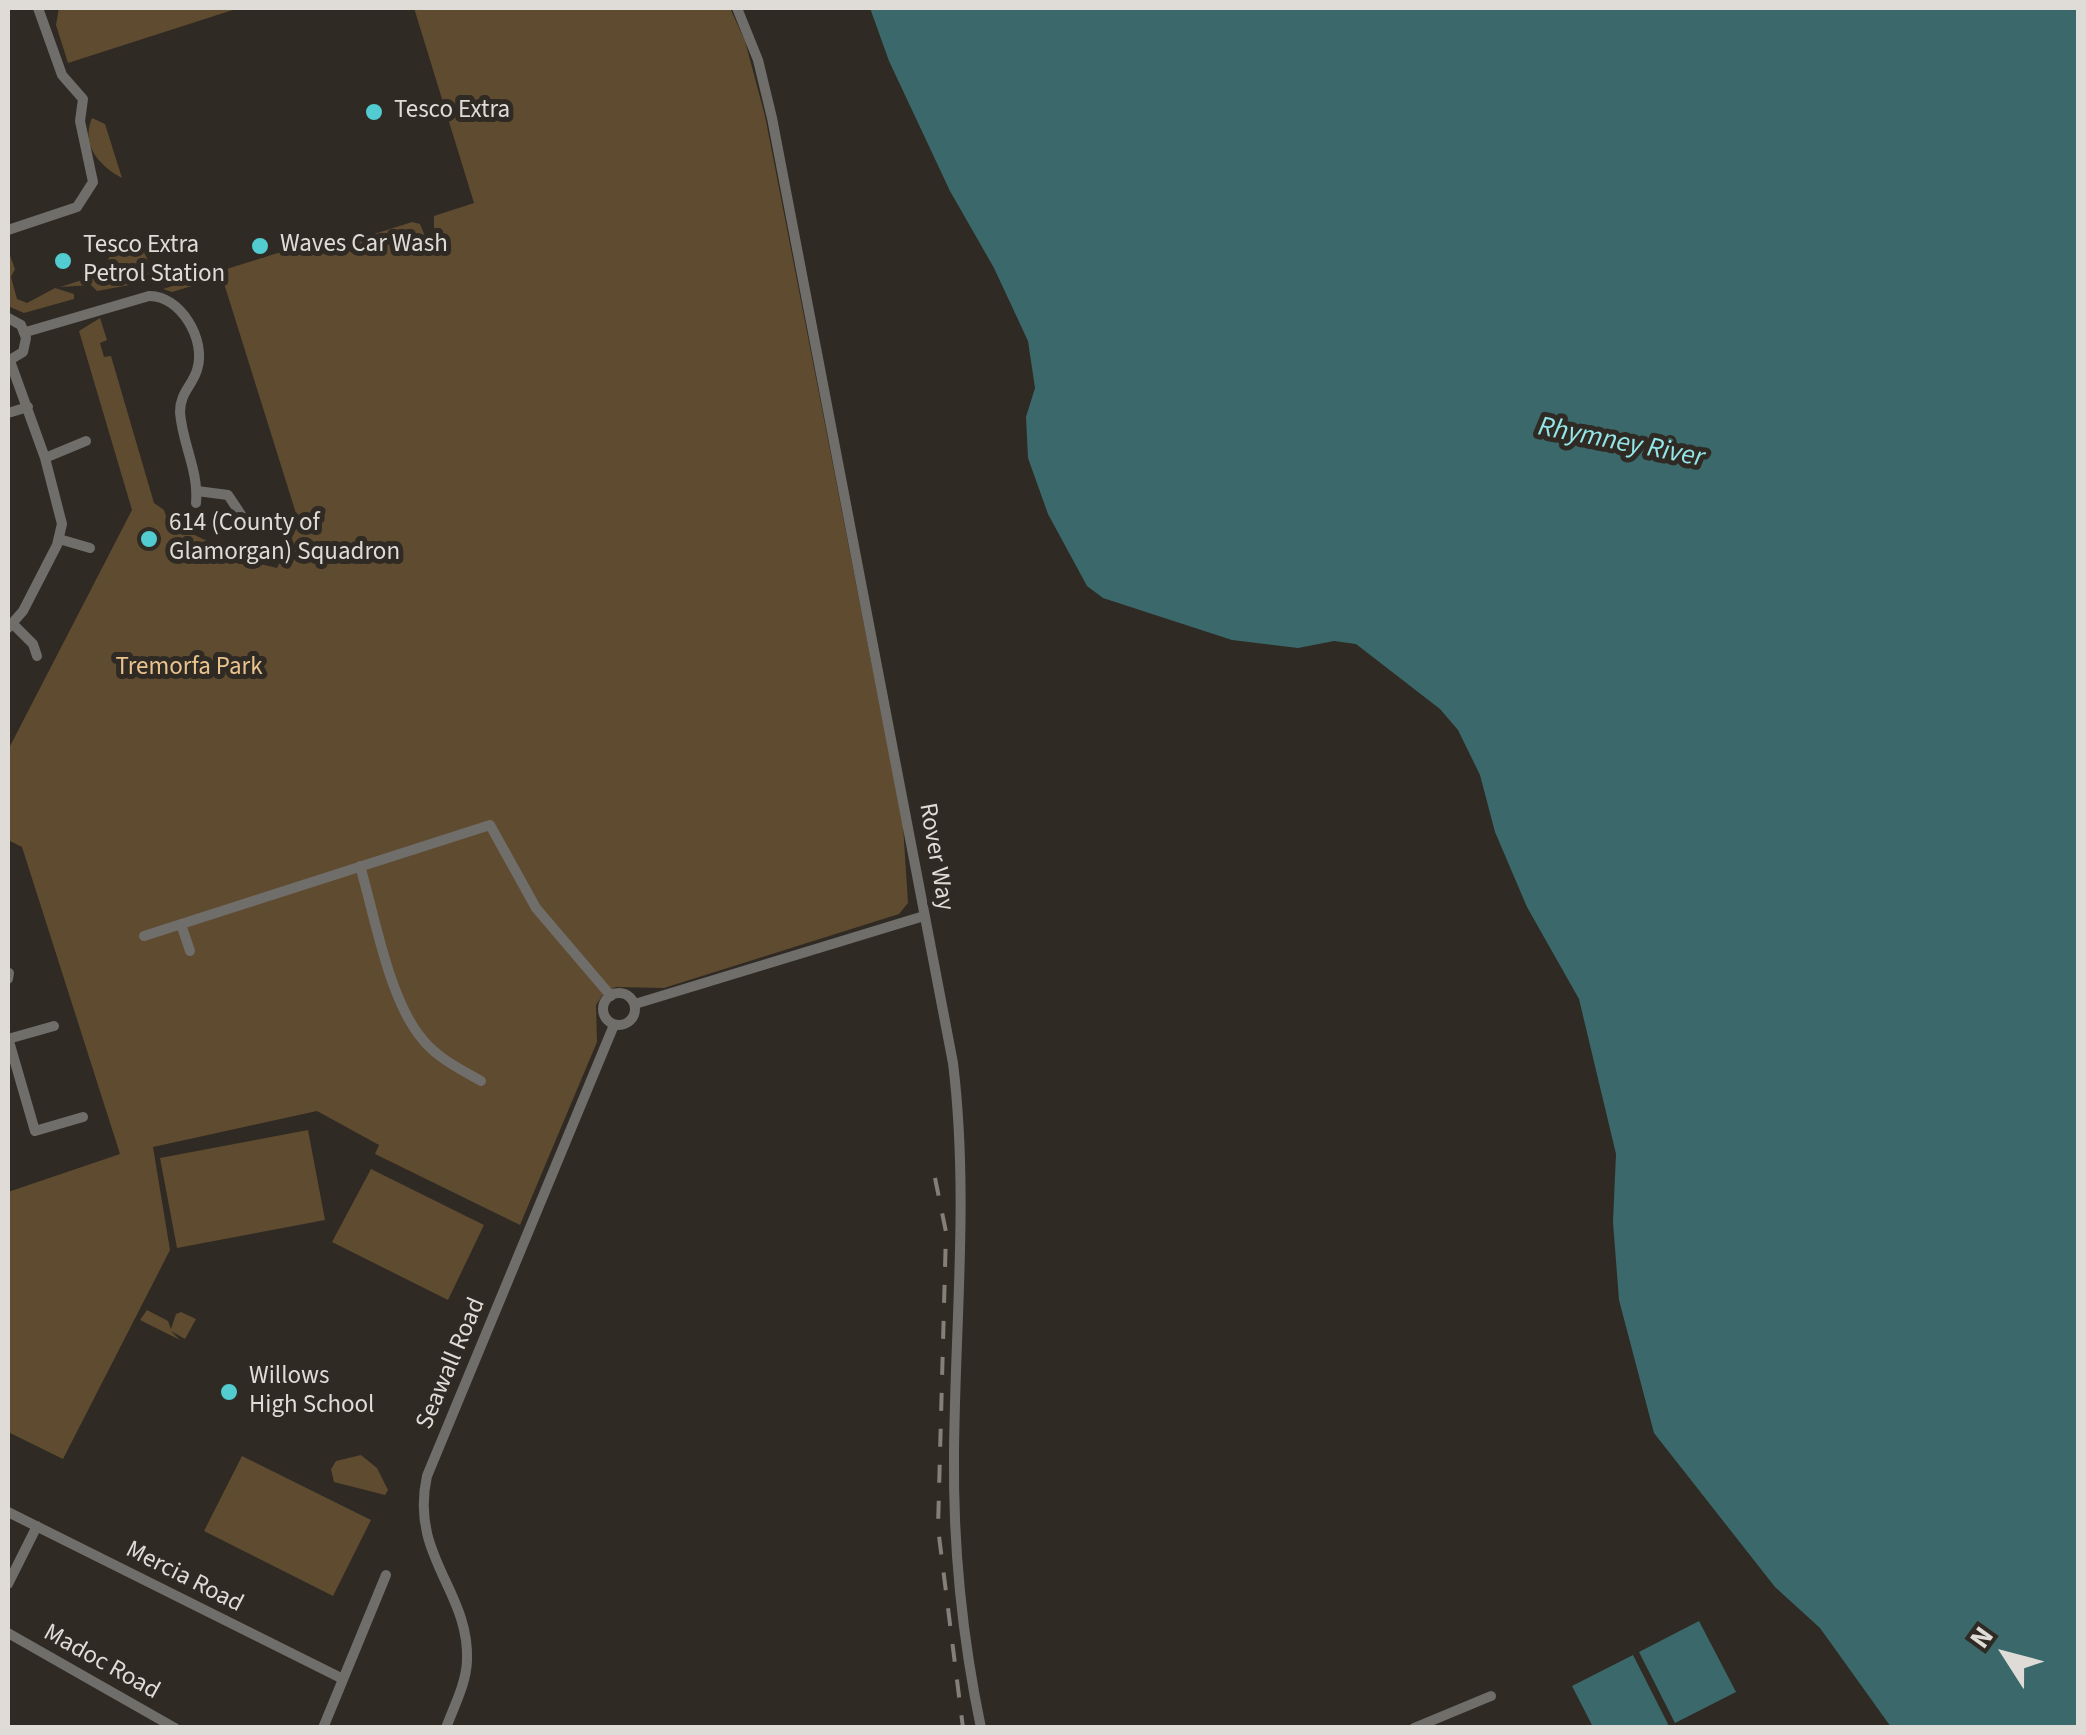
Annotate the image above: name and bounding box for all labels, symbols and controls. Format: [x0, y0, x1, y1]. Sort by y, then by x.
place label: Tesco Extra [394, 97, 510, 127]
marker: Tesco Extra [363, 101, 385, 123]
place label: Waves Car Wash [280, 231, 448, 261]
place label: Tesco Extra Petrol Station [83, 232, 225, 291]
marker: Waves Car Wash [249, 235, 271, 257]
marker: Tesco Extra Petrol Station [52, 250, 74, 272]
water label: Rhymney River [1535, 411, 1707, 477]
place label: 614 (County of Glamorgan) Squadron [169, 510, 400, 569]
marker: 614 (County of Glamorgan) Squadron [138, 528, 160, 550]
park label: Tremorfa Park [115, 654, 263, 684]
street label: Rover Way [911, 801, 959, 913]
street label: Seawall Road [411, 1294, 493, 1434]
place label: Willows High School [249, 1363, 374, 1422]
marker: Willows High School [218, 1381, 240, 1403]
street label: Mercia Road [120, 1536, 248, 1620]
north arrow [1956, 1605, 2056, 1705]
text: N [1960, 1618, 2003, 1657]
street label: Madoc Road [38, 1619, 164, 1707]

